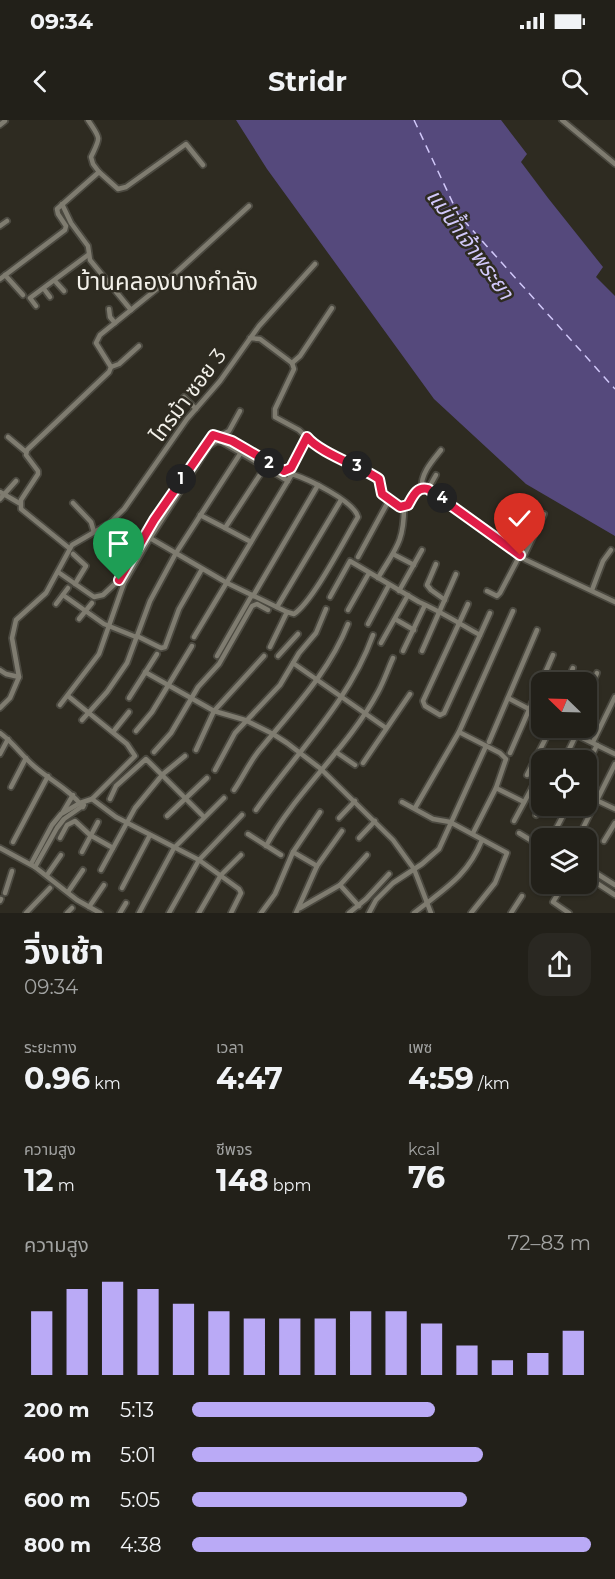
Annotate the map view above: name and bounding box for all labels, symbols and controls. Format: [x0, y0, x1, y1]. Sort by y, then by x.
text: 09:34 [30, 8, 93, 35]
icon: back [24, 65, 57, 98]
text: Stridr [268, 65, 347, 98]
icon: search [558, 65, 591, 98]
water label: แม่น้ำเจ้าพระยา [421, 182, 521, 306]
district label: บ้านคลองบางกำลัง [76, 267, 258, 296]
street label: ไทรม้า ซอย 3 [144, 344, 231, 447]
pin: 2 [254, 448, 284, 478]
pin: 3 [342, 451, 372, 481]
text: 2 [264, 453, 274, 472]
text: 3 [352, 456, 362, 475]
pin: 1 [166, 464, 196, 494]
text: 1 [178, 469, 184, 488]
pin: 4 [427, 483, 457, 513]
text: 4 [436, 488, 448, 507]
pin [494, 493, 545, 555]
icon: check [503, 502, 536, 535]
pin [93, 518, 144, 580]
icon: arrive [102, 527, 135, 560]
north arrow [531, 672, 597, 738]
map controls [531, 672, 597, 894]
button: locate [531, 750, 597, 816]
button: layers [531, 828, 597, 894]
text: วิ่งเช้า [24, 932, 104, 972]
button: share [528, 933, 591, 996]
text: 09:34 [24, 975, 78, 999]
text: ระยะทาง [24, 1038, 77, 1057]
text: เวลา [216, 1038, 244, 1057]
text: เพซ [408, 1038, 432, 1057]
text: 0.96 [24, 1060, 90, 1097]
text: 4:47 [216, 1060, 283, 1097]
text: 4:59 [408, 1060, 474, 1097]
text: km [90, 1074, 121, 1093]
text: /km [474, 1074, 510, 1093]
text: ความสูง [24, 1140, 76, 1159]
text: ชีพจร [216, 1140, 252, 1159]
text: kcal [408, 1140, 440, 1159]
text: 76 [408, 1159, 445, 1196]
text: 12 [24, 1162, 53, 1199]
text: 148 [216, 1162, 269, 1199]
text: m [53, 1176, 75, 1195]
text: bpm [269, 1176, 311, 1195]
text: 72–83 m [508, 1231, 591, 1255]
text: ความสูง [24, 1233, 89, 1257]
text: 200 m [24, 1398, 90, 1422]
text: 5:13 [120, 1398, 154, 1422]
text: 400 m [24, 1443, 92, 1467]
text: 5:01 [120, 1443, 156, 1467]
text: 600 m [24, 1488, 91, 1512]
text: 5:05 [120, 1488, 160, 1512]
text: 800 m [24, 1533, 91, 1557]
text: 4:38 [120, 1533, 162, 1557]

